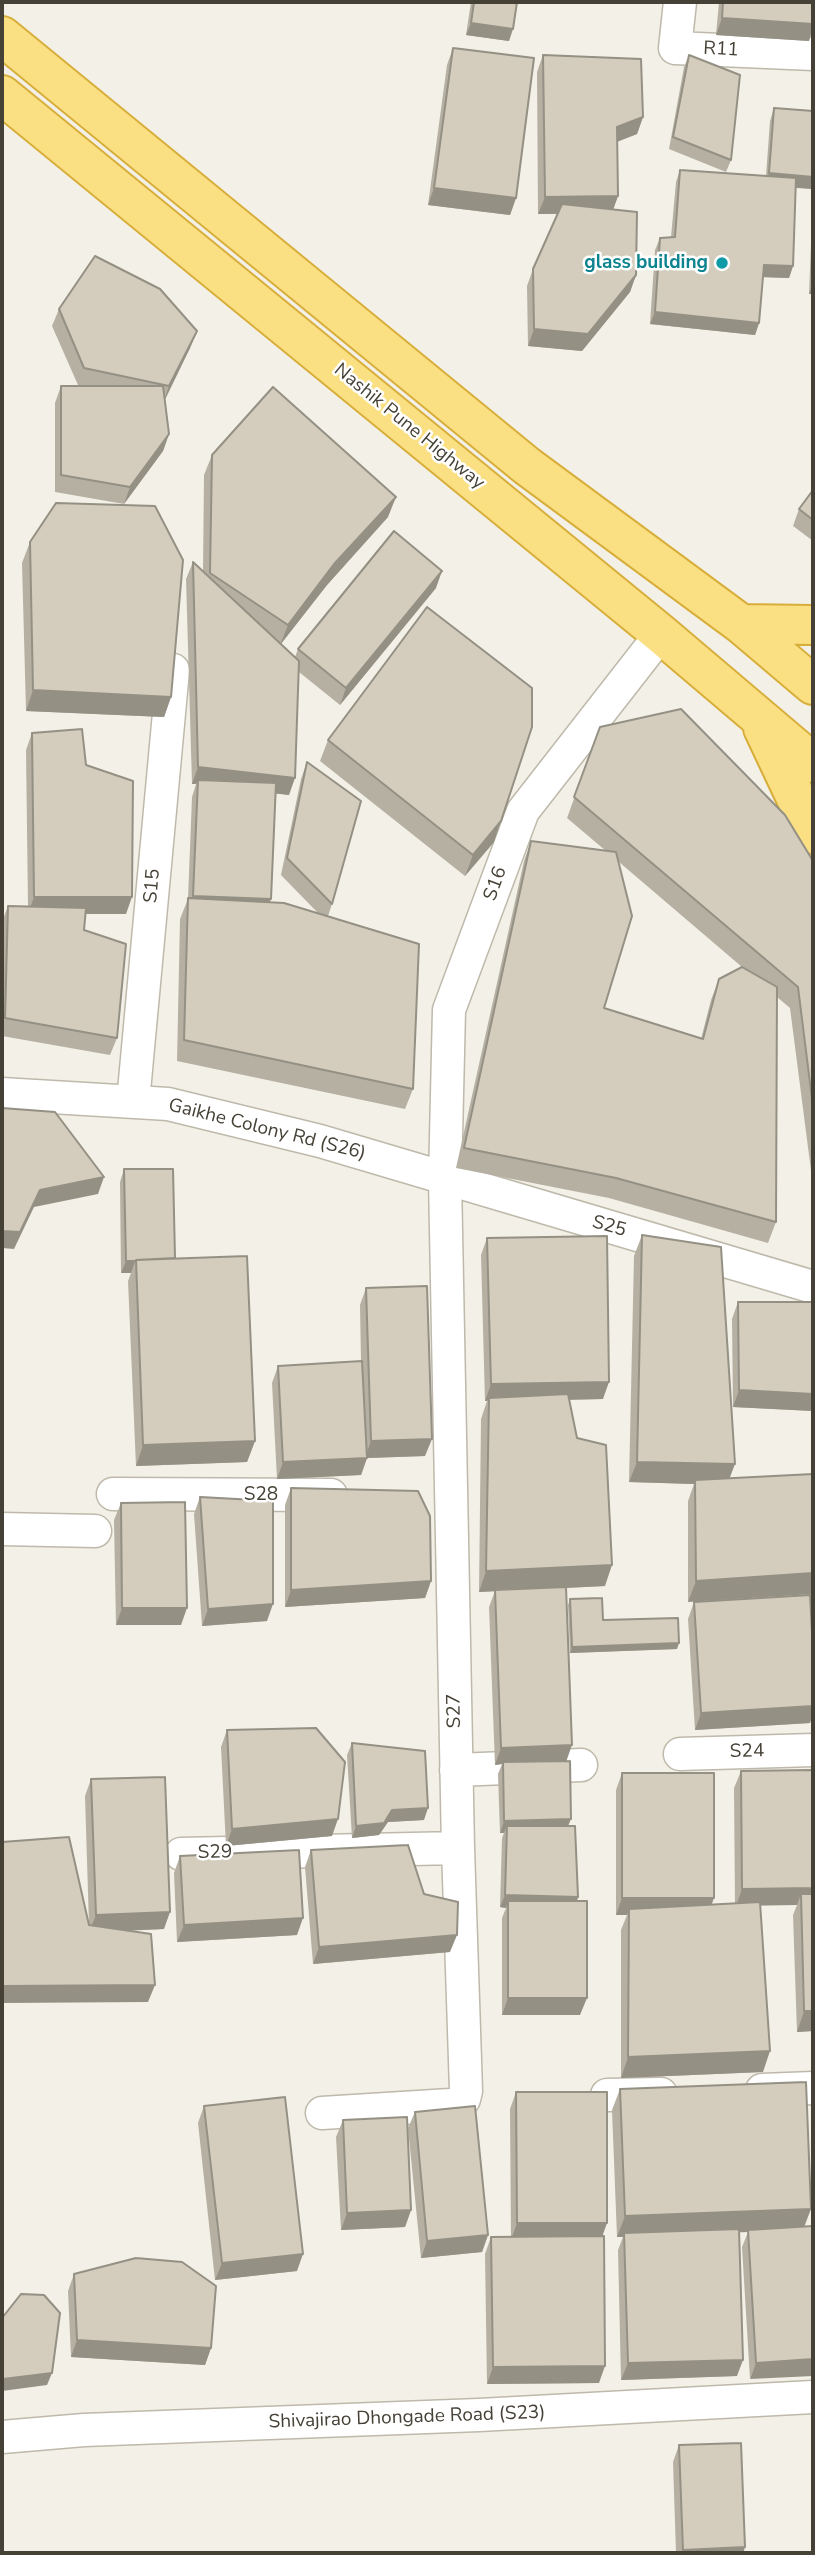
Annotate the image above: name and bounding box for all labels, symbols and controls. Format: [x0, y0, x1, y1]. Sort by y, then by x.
street label: R11 [703, 38, 739, 62]
place label: glass building [584, 252, 708, 274]
marker: glass building [714, 255, 730, 271]
street label: Nashik Pune Highway [329, 359, 489, 495]
street label: S16 [479, 864, 513, 904]
street label: S15 [140, 868, 166, 904]
street label: Gaikhe Colony Rd (S26) [166, 1094, 368, 1166]
street label: S25 [589, 1211, 629, 1243]
street label: S28 [244, 1484, 278, 1506]
street label: S27 [443, 1694, 467, 1728]
street label: S24 [730, 1740, 764, 1764]
street label: S29 [198, 1841, 232, 1865]
street label: Shivajirao Dhongade Road (S23) [268, 2402, 546, 2434]

